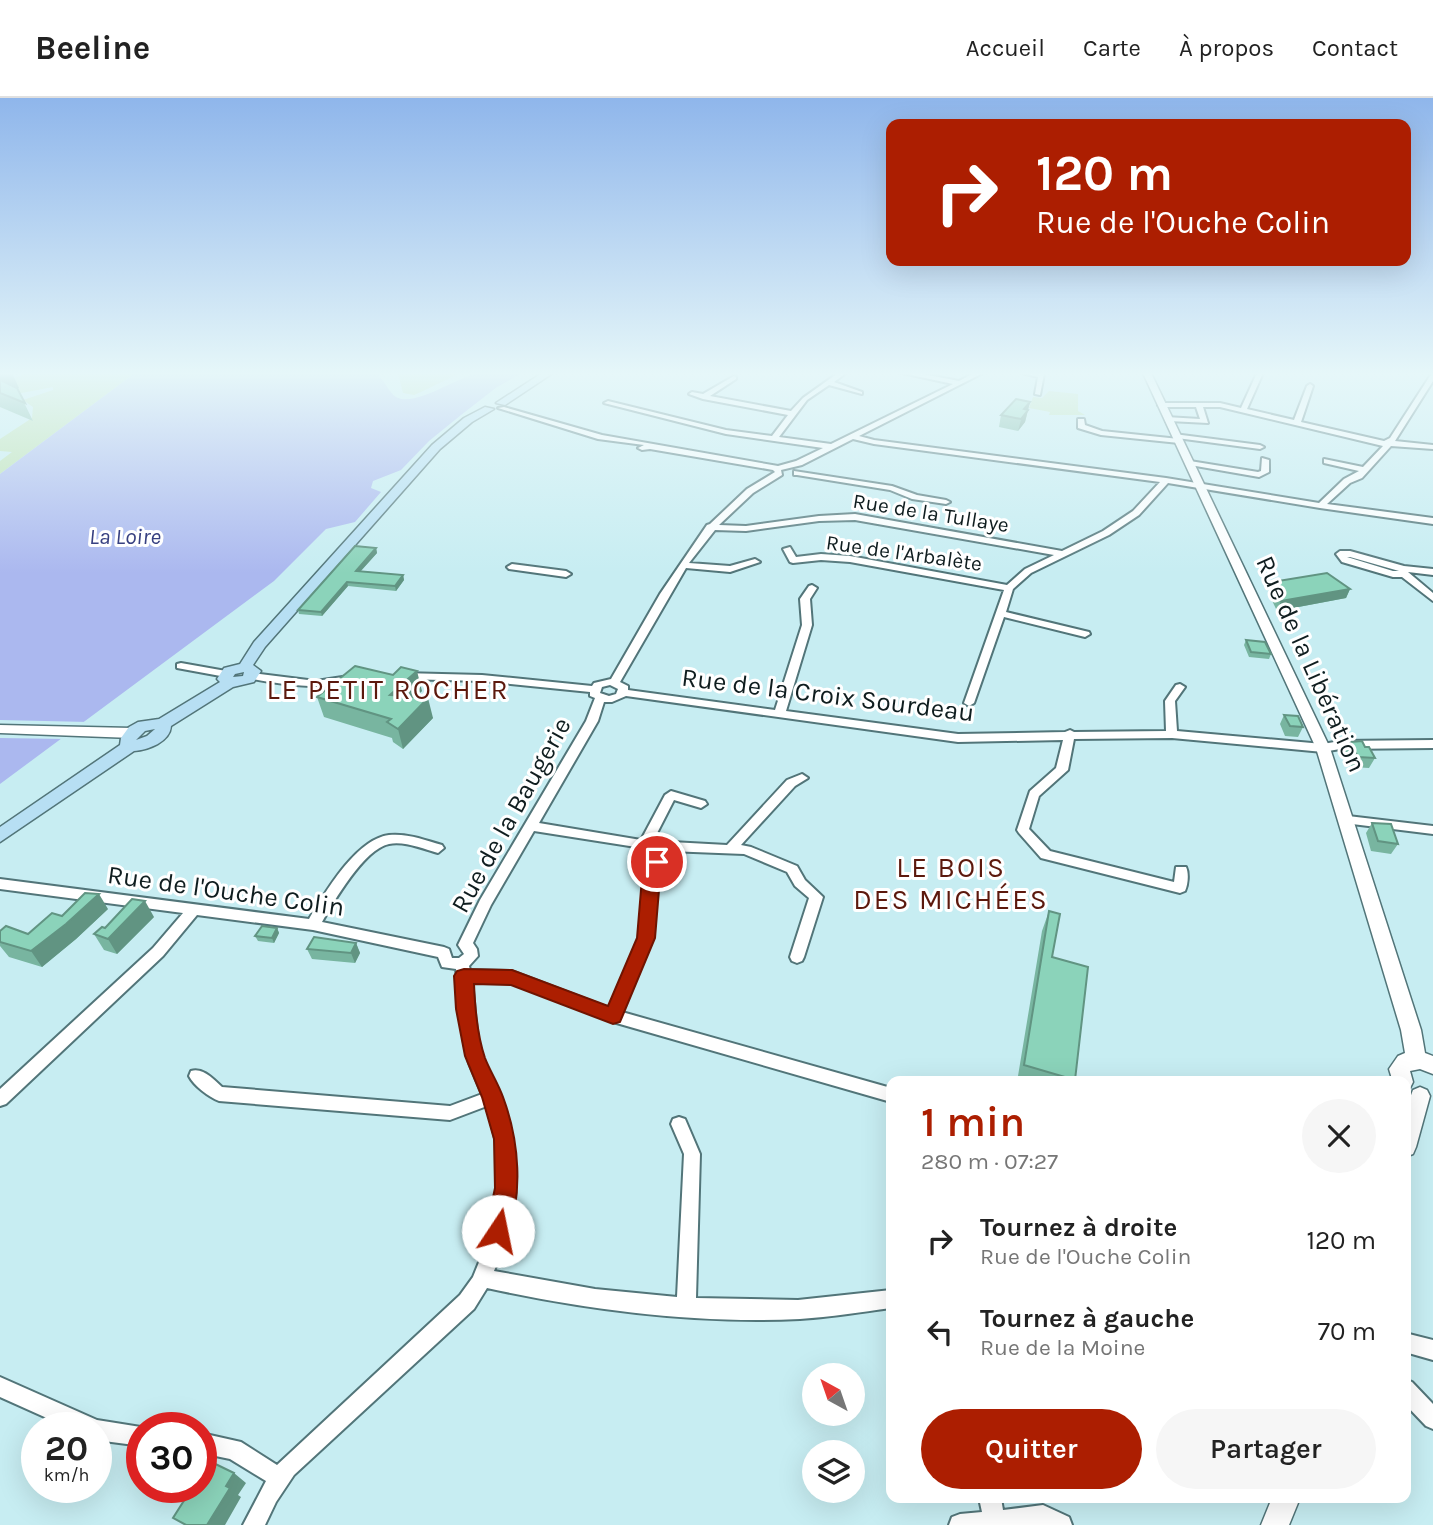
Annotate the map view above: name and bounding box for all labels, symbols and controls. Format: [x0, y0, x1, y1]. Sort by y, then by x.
text: Beeline [35, 29, 150, 67]
text: Accueil [966, 34, 1045, 62]
text: Carte [1083, 34, 1141, 62]
text: À propos [1179, 34, 1274, 62]
text: Contact [1312, 34, 1398, 62]
text: 120 m [1036, 145, 1173, 202]
icon: right [921, 147, 1012, 238]
text: Rue de l'Ouche Colin [1036, 204, 1330, 241]
street label: Rue de la Tullaye [851, 489, 1011, 537]
water label: La Loire [89, 523, 161, 550]
street label: Rue de l'Arbalète [824, 530, 984, 576]
street label: Rue de la Libération [1249, 551, 1373, 777]
street label: Rue de la Croix Sourdeau [680, 662, 976, 728]
district label: LE PETIT ROCHER [266, 673, 510, 706]
street label: Rue de la Baugerie [444, 712, 578, 918]
pin [627, 832, 687, 892]
icon: arrive [638, 843, 676, 881]
district label: LE BOIS DES MICHÉES [853, 851, 1049, 916]
street label: Rue de l'Ouche Colin [106, 859, 346, 923]
text: 1 min [921, 1097, 1025, 1147]
button: close [1302, 1099, 1376, 1173]
text: 280 m · 07:27 [921, 1148, 1058, 1175]
position arrow [461, 1194, 535, 1268]
text: Tournez à droite [980, 1212, 1177, 1243]
icon: right [921, 1222, 959, 1260]
text: 120 m [1306, 1225, 1376, 1256]
text: Rue de l'Ouche Colin [980, 1243, 1191, 1270]
text: Tournez à gauche [980, 1303, 1194, 1334]
icon: left [921, 1313, 959, 1351]
text: 70 m [1318, 1316, 1376, 1347]
text: Rue de la Moine [980, 1334, 1145, 1361]
north arrow [802, 1363, 864, 1426]
map controls [802, 1363, 865, 1503]
button: Quitter [921, 1409, 1142, 1489]
button: Partager [1156, 1409, 1376, 1489]
speed limit sign: 30 [126, 1412, 217, 1503]
text: 20 [45, 1428, 88, 1469]
button: layers [802, 1440, 865, 1503]
text: km/h [44, 1464, 89, 1486]

